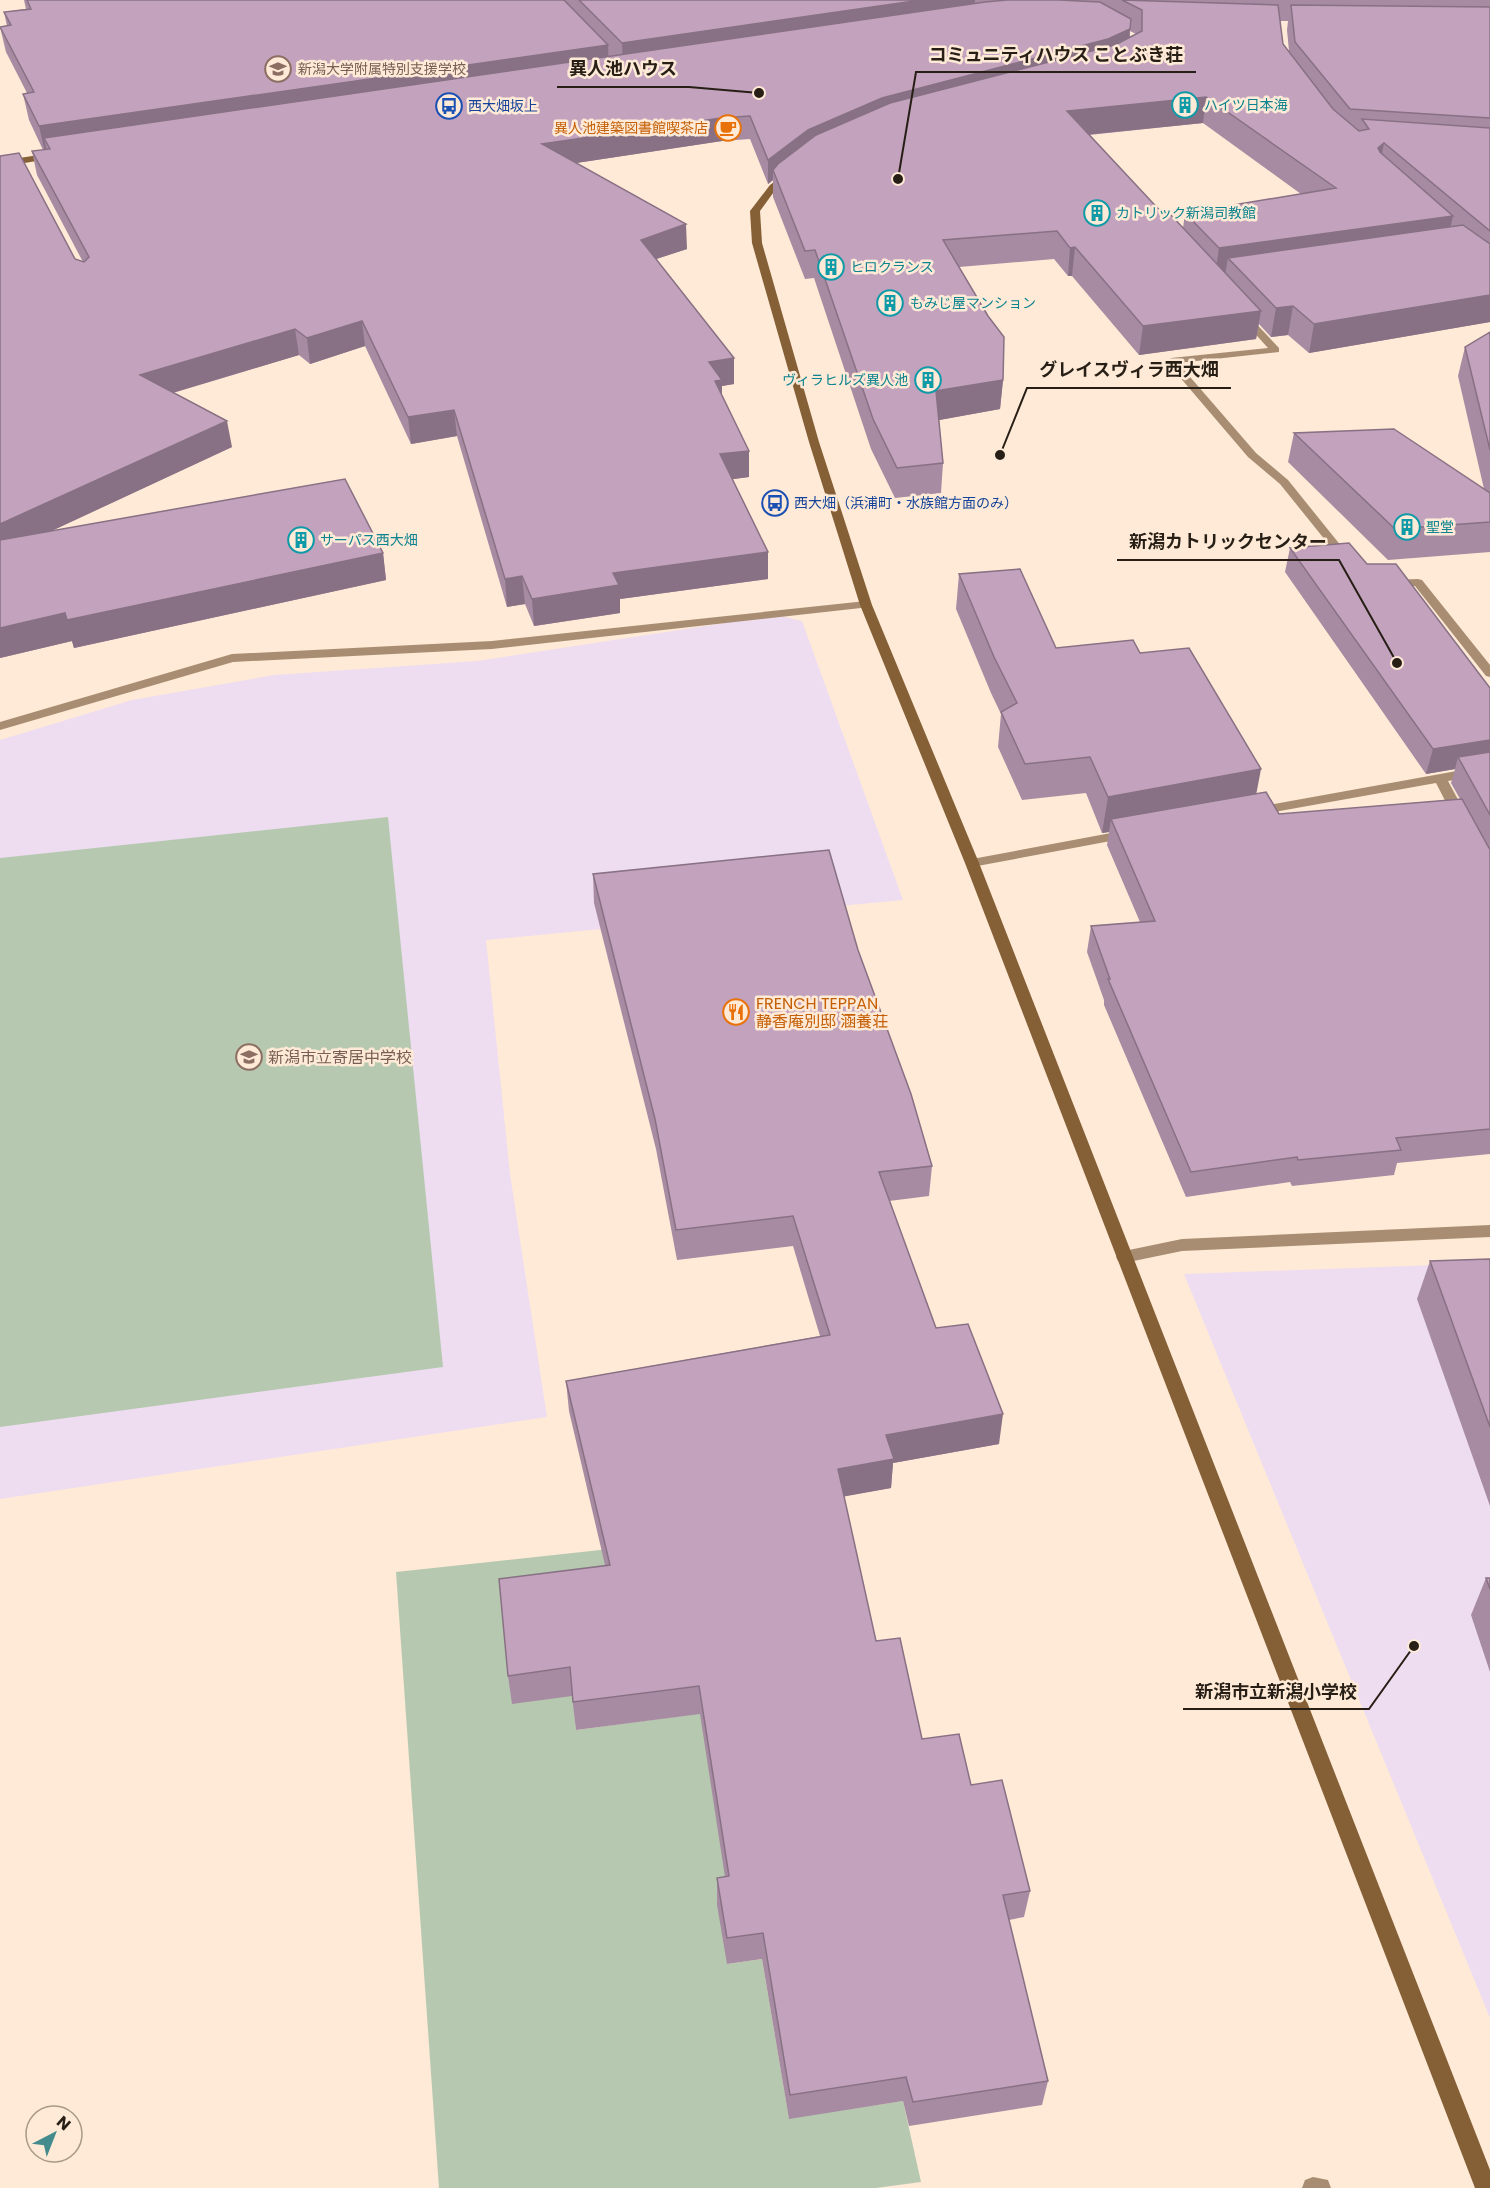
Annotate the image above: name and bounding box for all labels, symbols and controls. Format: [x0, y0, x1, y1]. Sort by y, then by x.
callout: コミュニティハウス ことぶき荘 [916, 36, 1196, 72]
text: コミュニティハウス ことぶき荘 [929, 42, 1183, 67]
callout: 異人池ハウス [557, 51, 689, 87]
school or university icon: 新潟大学附属特別支援学校 [263, 54, 293, 84]
text: 異人池ハウス [569, 56, 677, 81]
place label: 新潟大学附属特別支援学校 [298, 59, 466, 79]
building icon: ハイツ日本海 [1170, 90, 1200, 120]
bus stop icon: 西大畑坂上 [434, 91, 464, 121]
place label: ハイツ日本海 [1204, 95, 1288, 115]
place label: 西大畑坂上 [468, 96, 538, 116]
cafe icon: 異人池建築図書館喫茶店 [713, 113, 743, 143]
place label: 異人池建築図書館喫茶店 [554, 118, 708, 138]
building icon: カトリック新潟司教館 [1082, 198, 1112, 228]
place label: カトリック新潟司教館 [1116, 203, 1256, 223]
building icon: ヒロクランス [816, 252, 846, 282]
place label: ヒロクランス [850, 257, 934, 277]
building icon: もみじ屋マンション [875, 288, 905, 318]
place label: もみじ屋マンション [910, 293, 1036, 313]
callout: グレイスヴィラ西大畑 [1027, 352, 1231, 388]
text: グレイスヴィラ西大畑 [1039, 357, 1219, 382]
building icon: ヴィラヒルズ異人池 [913, 365, 943, 395]
place label: ヴィラヒルズ異人池 [782, 370, 908, 390]
bus stop icon: 西大畑（浜浦町・水族館方面のみ） [760, 488, 790, 518]
place label: 西大畑（浜浦町・水族館方面のみ） [794, 493, 1018, 513]
building icon: 聖堂 [1392, 512, 1422, 542]
place label: 聖堂 [1426, 517, 1454, 537]
callout: 新潟カトリックセンター [1117, 524, 1339, 560]
building icon: サーパス西大畑 [286, 525, 316, 555]
text: 新潟カトリックセンター [1129, 529, 1327, 554]
place label: サーパス西大畑 [320, 530, 418, 550]
place label: FRENCH TEPPAN 静香庵別邸 涵養荘 [756, 992, 888, 1033]
restaurant icon: FRENCH TEPPAN 静香庵別邸 涵養荘 [721, 997, 751, 1027]
school or university icon: 新潟市立寄居中学校 [234, 1042, 264, 1072]
place label: 新潟市立寄居中学校 [268, 1046, 412, 1069]
callout: 新潟市立新潟小学校 [1183, 1673, 1369, 1709]
text: 新潟市立新潟小学校 [1195, 1679, 1357, 1704]
north arrow [24, 2104, 84, 2164]
text: N [52, 2111, 76, 2136]

